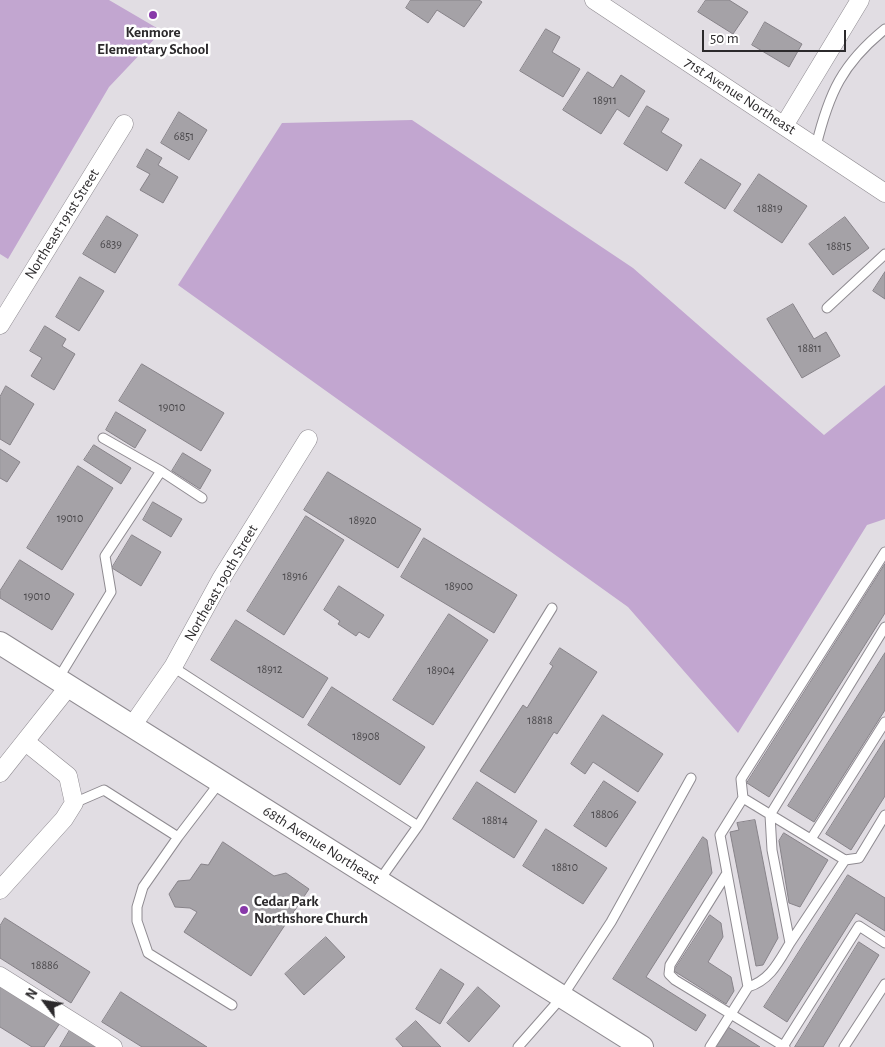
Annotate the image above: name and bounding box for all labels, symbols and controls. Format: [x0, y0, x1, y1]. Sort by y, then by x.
marker: Kenmore Elementary School [147, 9, 159, 21]
scale bar [705, 20, 849, 52]
place label: Kenmore Elementary School [97, 23, 209, 58]
text: 50 m [710, 31, 739, 46]
street label: 71st Avenue Northeast [681, 53, 799, 139]
house number: 18911 [593, 93, 617, 107]
house number: 6851 [174, 129, 194, 143]
street label: Northeast 191st Street [21, 165, 103, 283]
house number: 18819 [757, 201, 783, 215]
house number: 6839 [100, 237, 122, 251]
house number: 18815 [827, 239, 851, 253]
house number: 18811 [798, 341, 822, 355]
house number: 19010 [159, 400, 185, 414]
house number: 19010 [57, 511, 83, 525]
house number: 18920 [349, 513, 377, 527]
street label: Northeast 190th Street [180, 521, 262, 645]
house number: 18916 [282, 569, 308, 583]
house number: 18900 [445, 579, 473, 593]
house number: 19010 [24, 589, 50, 603]
house number: 18912 [257, 662, 283, 676]
house number: 18904 [427, 663, 455, 677]
house number: 18818 [527, 713, 553, 727]
house number: 18908 [352, 729, 380, 743]
street label: 68th Avenue Northeast [259, 802, 383, 888]
house number: 18806 [591, 807, 619, 821]
house number: 18814 [482, 813, 508, 827]
house number: 18810 [552, 860, 578, 874]
place label: Cedar Park Northshore Church [254, 892, 368, 927]
marker: Cedar Park Northshore Church [238, 904, 250, 916]
house number: 18886 [32, 958, 58, 972]
north arrow [20, 977, 70, 1027]
text: N [24, 987, 41, 1002]

